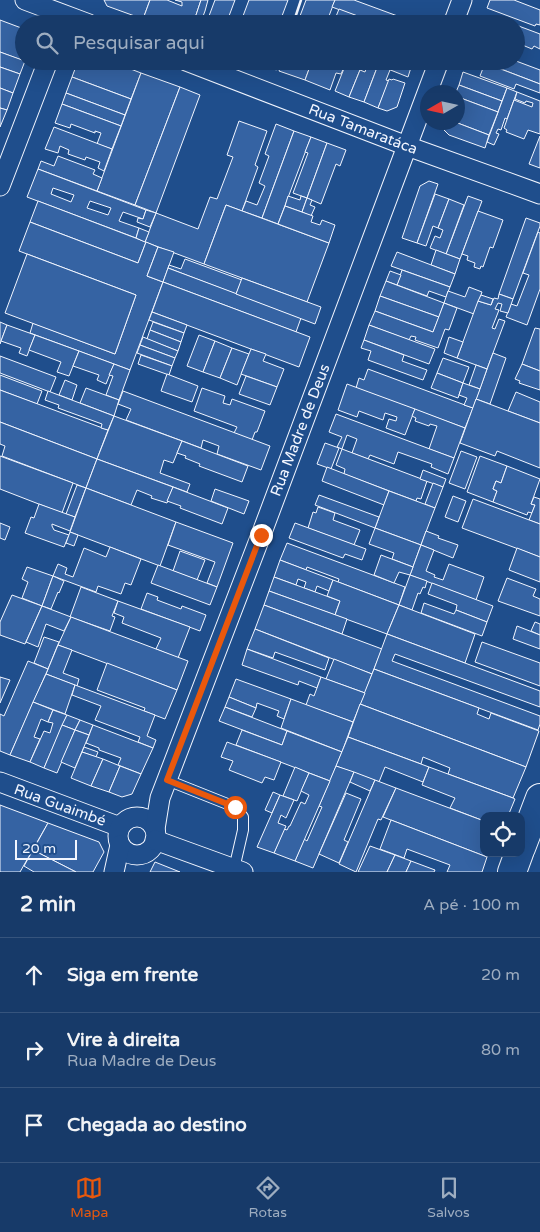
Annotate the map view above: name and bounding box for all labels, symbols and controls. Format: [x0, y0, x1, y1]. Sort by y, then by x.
search box [15, 15, 525, 70]
icon: search [33, 29, 61, 57]
text: Pesquisar aqui [73, 32, 205, 54]
north arrow [420, 85, 465, 130]
street label: Rua Tamaratáca [306, 100, 420, 158]
street label: Rua Madre de Deus [266, 361, 334, 499]
route end [250, 524, 273, 547]
street label: Rua Guaimbé [12, 780, 108, 830]
route start [224, 796, 247, 819]
map controls [480, 812, 525, 857]
button: locate [480, 812, 525, 857]
scale bar [15, 837, 78, 860]
text: 20 m [22, 840, 56, 857]
text: 2 min [20, 892, 76, 917]
text: A pé · 100 m [423, 895, 520, 915]
icon: ahead [20, 961, 48, 989]
text: Siga em frente [67, 964, 198, 986]
text: 20 m [481, 965, 520, 985]
text: Vire à direita [67, 1029, 180, 1051]
icon: right [20, 1036, 48, 1064]
text: 80 m [481, 1040, 520, 1060]
text: Rua Madre de Deus [67, 1051, 216, 1071]
icon: arrive [20, 1111, 48, 1139]
text: Chegada ao destino [67, 1114, 247, 1136]
tab: Mapa [70, 1174, 108, 1221]
tab: Rotas [249, 1174, 287, 1221]
tab: Salvos [427, 1174, 470, 1221]

